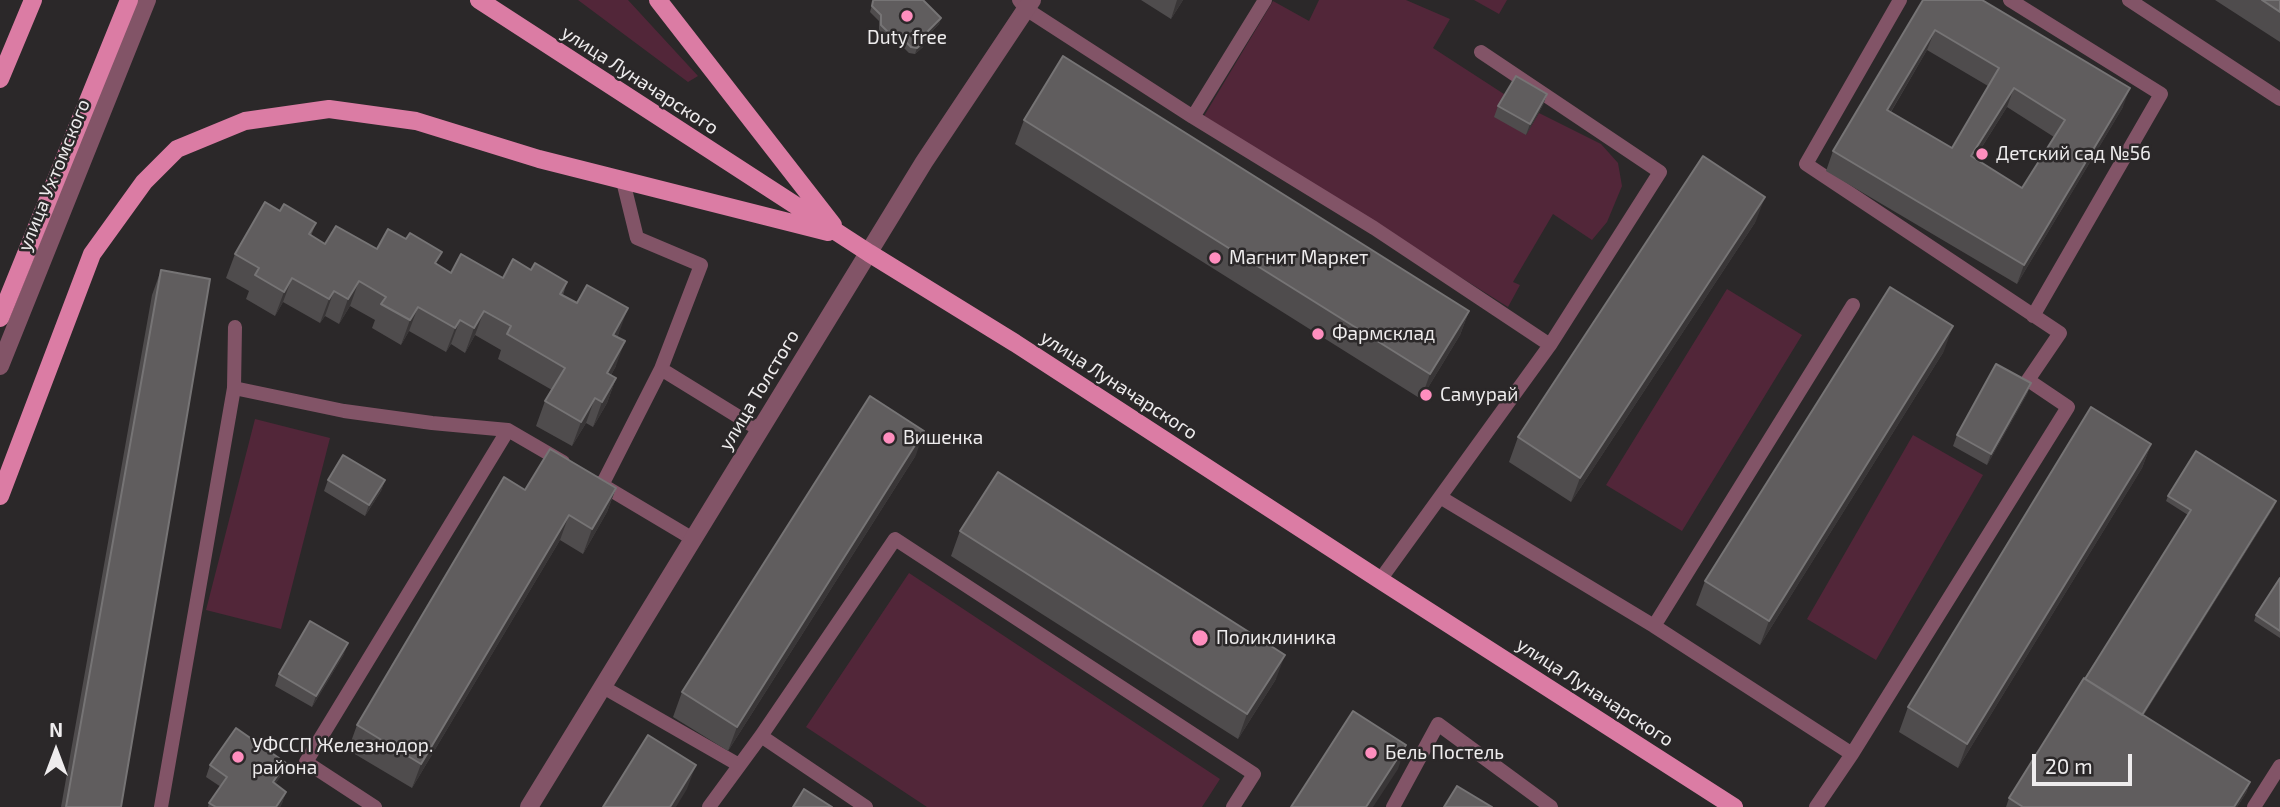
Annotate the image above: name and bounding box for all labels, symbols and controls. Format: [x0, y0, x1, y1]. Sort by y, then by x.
marker: Duty free [899, 8, 915, 24]
street label: улица Луначарского [557, 21, 723, 139]
place label: Duty free [867, 27, 947, 49]
street label: улица Ухтомского [13, 96, 95, 254]
place label: Детский сад №56 [1996, 143, 2151, 165]
marker: Детский сад №56 [1974, 146, 1990, 162]
place label: Магнит Маркет [1229, 247, 1368, 269]
marker: Магнит Маркет [1207, 250, 1223, 266]
place label: Фармсклад [1332, 323, 1435, 345]
street label: улица Толстого [714, 326, 804, 454]
street label: улица Луначарского [1036, 326, 1202, 444]
marker: Фармсклад [1310, 326, 1326, 342]
place label: Самурай [1440, 384, 1518, 406]
marker: Самурай [1418, 387, 1434, 403]
place label: Вишенка [903, 427, 983, 449]
marker: Вишенка [881, 430, 897, 446]
place label: Поликлиника [1216, 627, 1336, 649]
marker: Поликлиника [1190, 628, 1210, 648]
street label: улица Луначарского [1512, 633, 1678, 751]
north arrow [21, 716, 91, 786]
text: N [49, 718, 63, 741]
place label: УФССП Железнодор. района [252, 735, 433, 779]
scale bar [2035, 740, 2135, 784]
place label: Бель Постель [1385, 742, 1504, 764]
marker: Бель Постель [1363, 745, 1379, 761]
marker: УФССП Железнодор. района [230, 749, 246, 765]
text: 20 m [2045, 753, 2093, 778]

